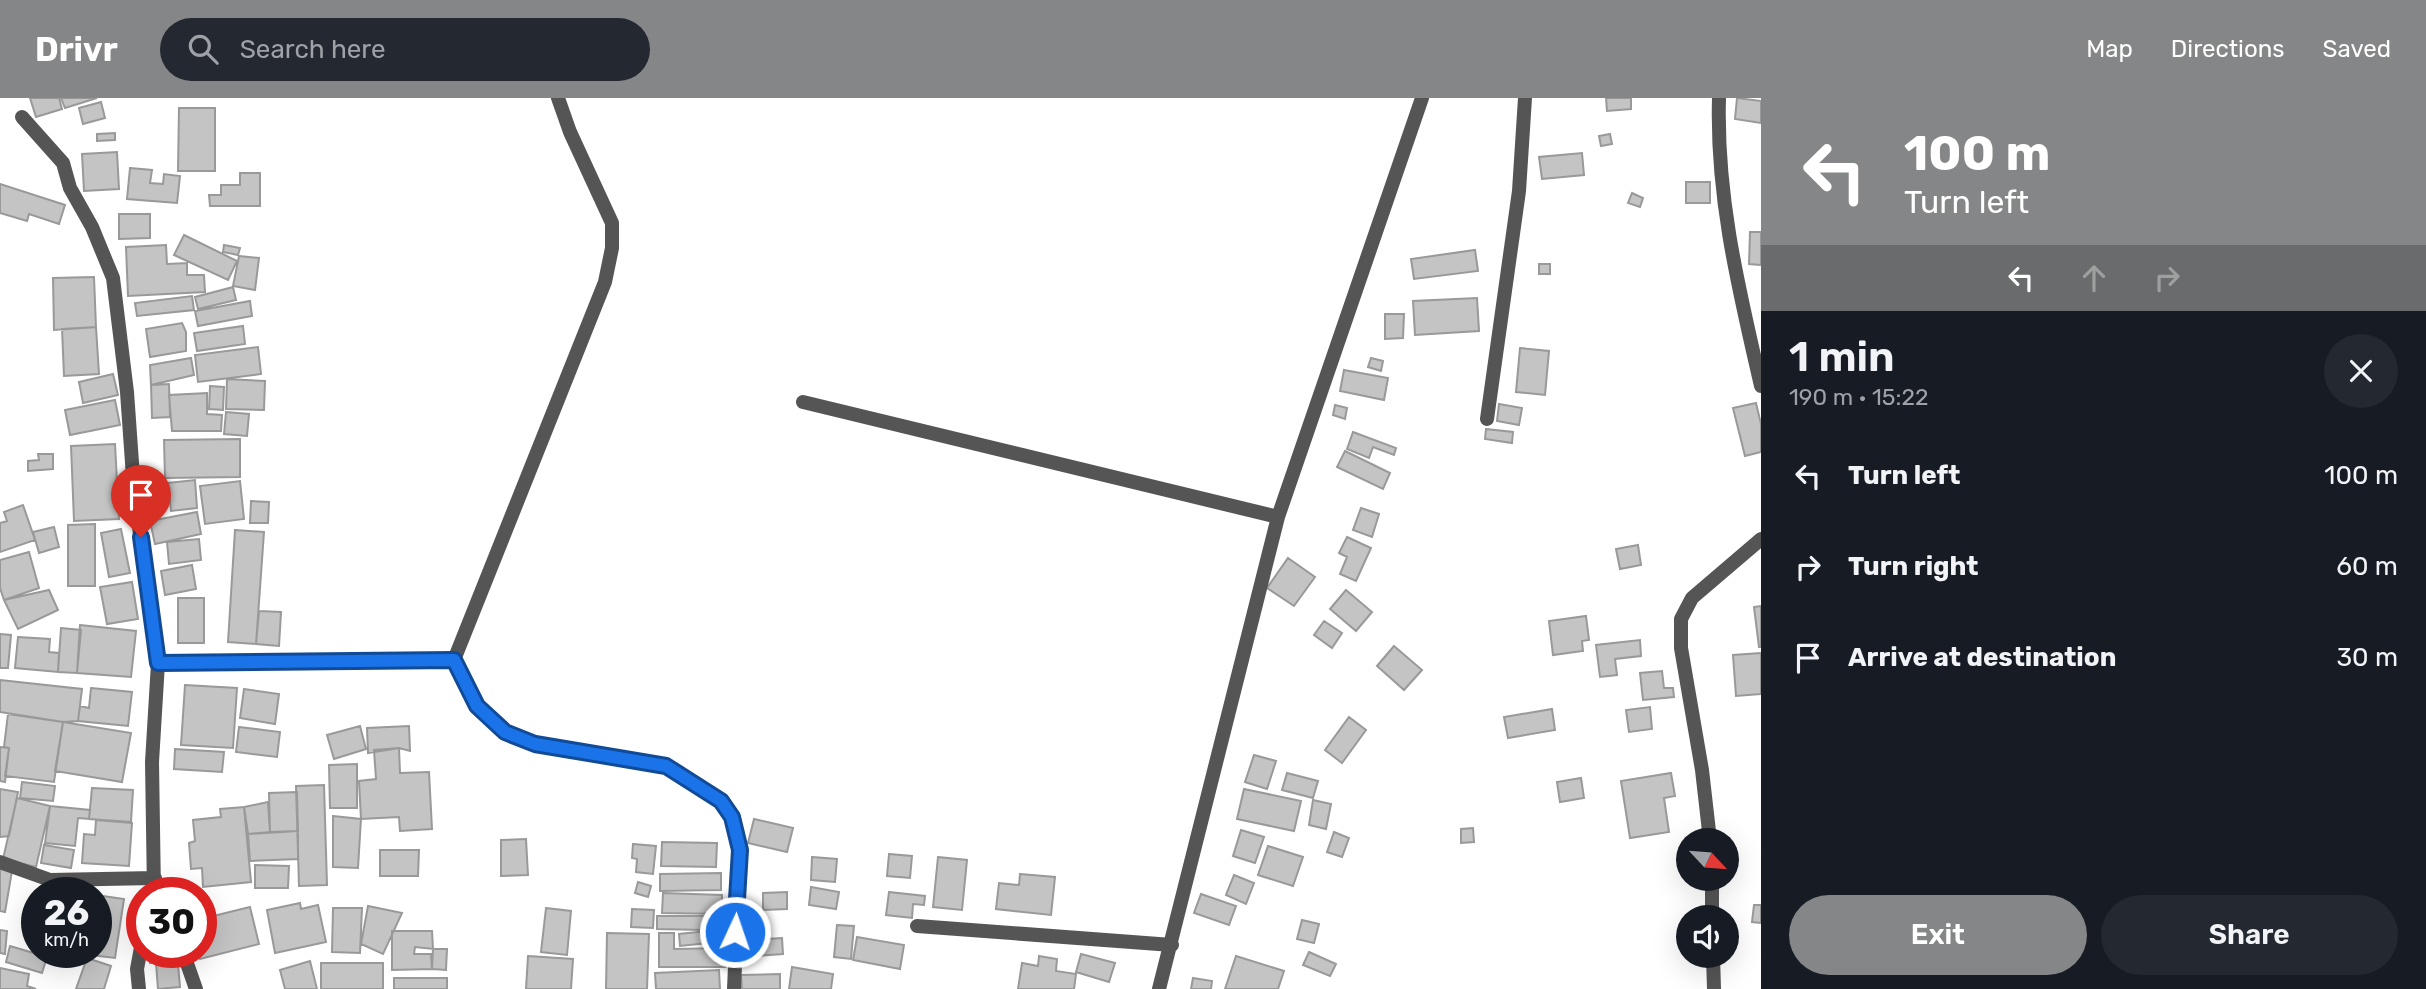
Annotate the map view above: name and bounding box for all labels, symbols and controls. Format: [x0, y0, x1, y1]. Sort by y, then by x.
search box [160, 18, 650, 81]
text: Drivr [35, 30, 118, 69]
icon: search [184, 30, 222, 68]
text: Search here [240, 34, 386, 65]
text: Map [2086, 35, 2133, 63]
text: Directions [2171, 35, 2284, 63]
text: Saved [2322, 35, 2391, 63]
text: 100 m [1904, 124, 2050, 182]
icon: left [1789, 126, 1880, 217]
text: Turn left [1904, 183, 2029, 221]
icon: left [2002, 259, 2040, 297]
icon: ahead [2075, 259, 2113, 297]
icon: right [2148, 259, 2186, 297]
text: 1 min [1789, 332, 1895, 382]
button: close [2324, 334, 2398, 408]
text: 190 m · 15:22 [1789, 383, 1928, 411]
icon: left [1789, 457, 1827, 495]
text: Turn left [1848, 460, 1960, 491]
text: 100 m [2324, 460, 2398, 491]
pin [111, 465, 171, 537]
icon: arrive [122, 476, 160, 514]
icon: right [1789, 548, 1827, 586]
text: Turn right [1848, 551, 1978, 582]
text: 60 m [2336, 551, 2398, 582]
icon: arrive [1789, 639, 1827, 677]
text: Arrive at destination [1848, 642, 2116, 673]
text: 30 m [2336, 642, 2398, 673]
north arrow [1676, 828, 1740, 891]
map controls [1676, 828, 1739, 968]
speed limit sign: 30 [126, 877, 217, 968]
text: 26 [44, 892, 89, 934]
position arrow [698, 895, 772, 969]
button: Exit [1789, 895, 2087, 975]
button: Share [2101, 895, 2398, 975]
button: sound [1676, 905, 1739, 968]
text: km/h [44, 929, 89, 951]

